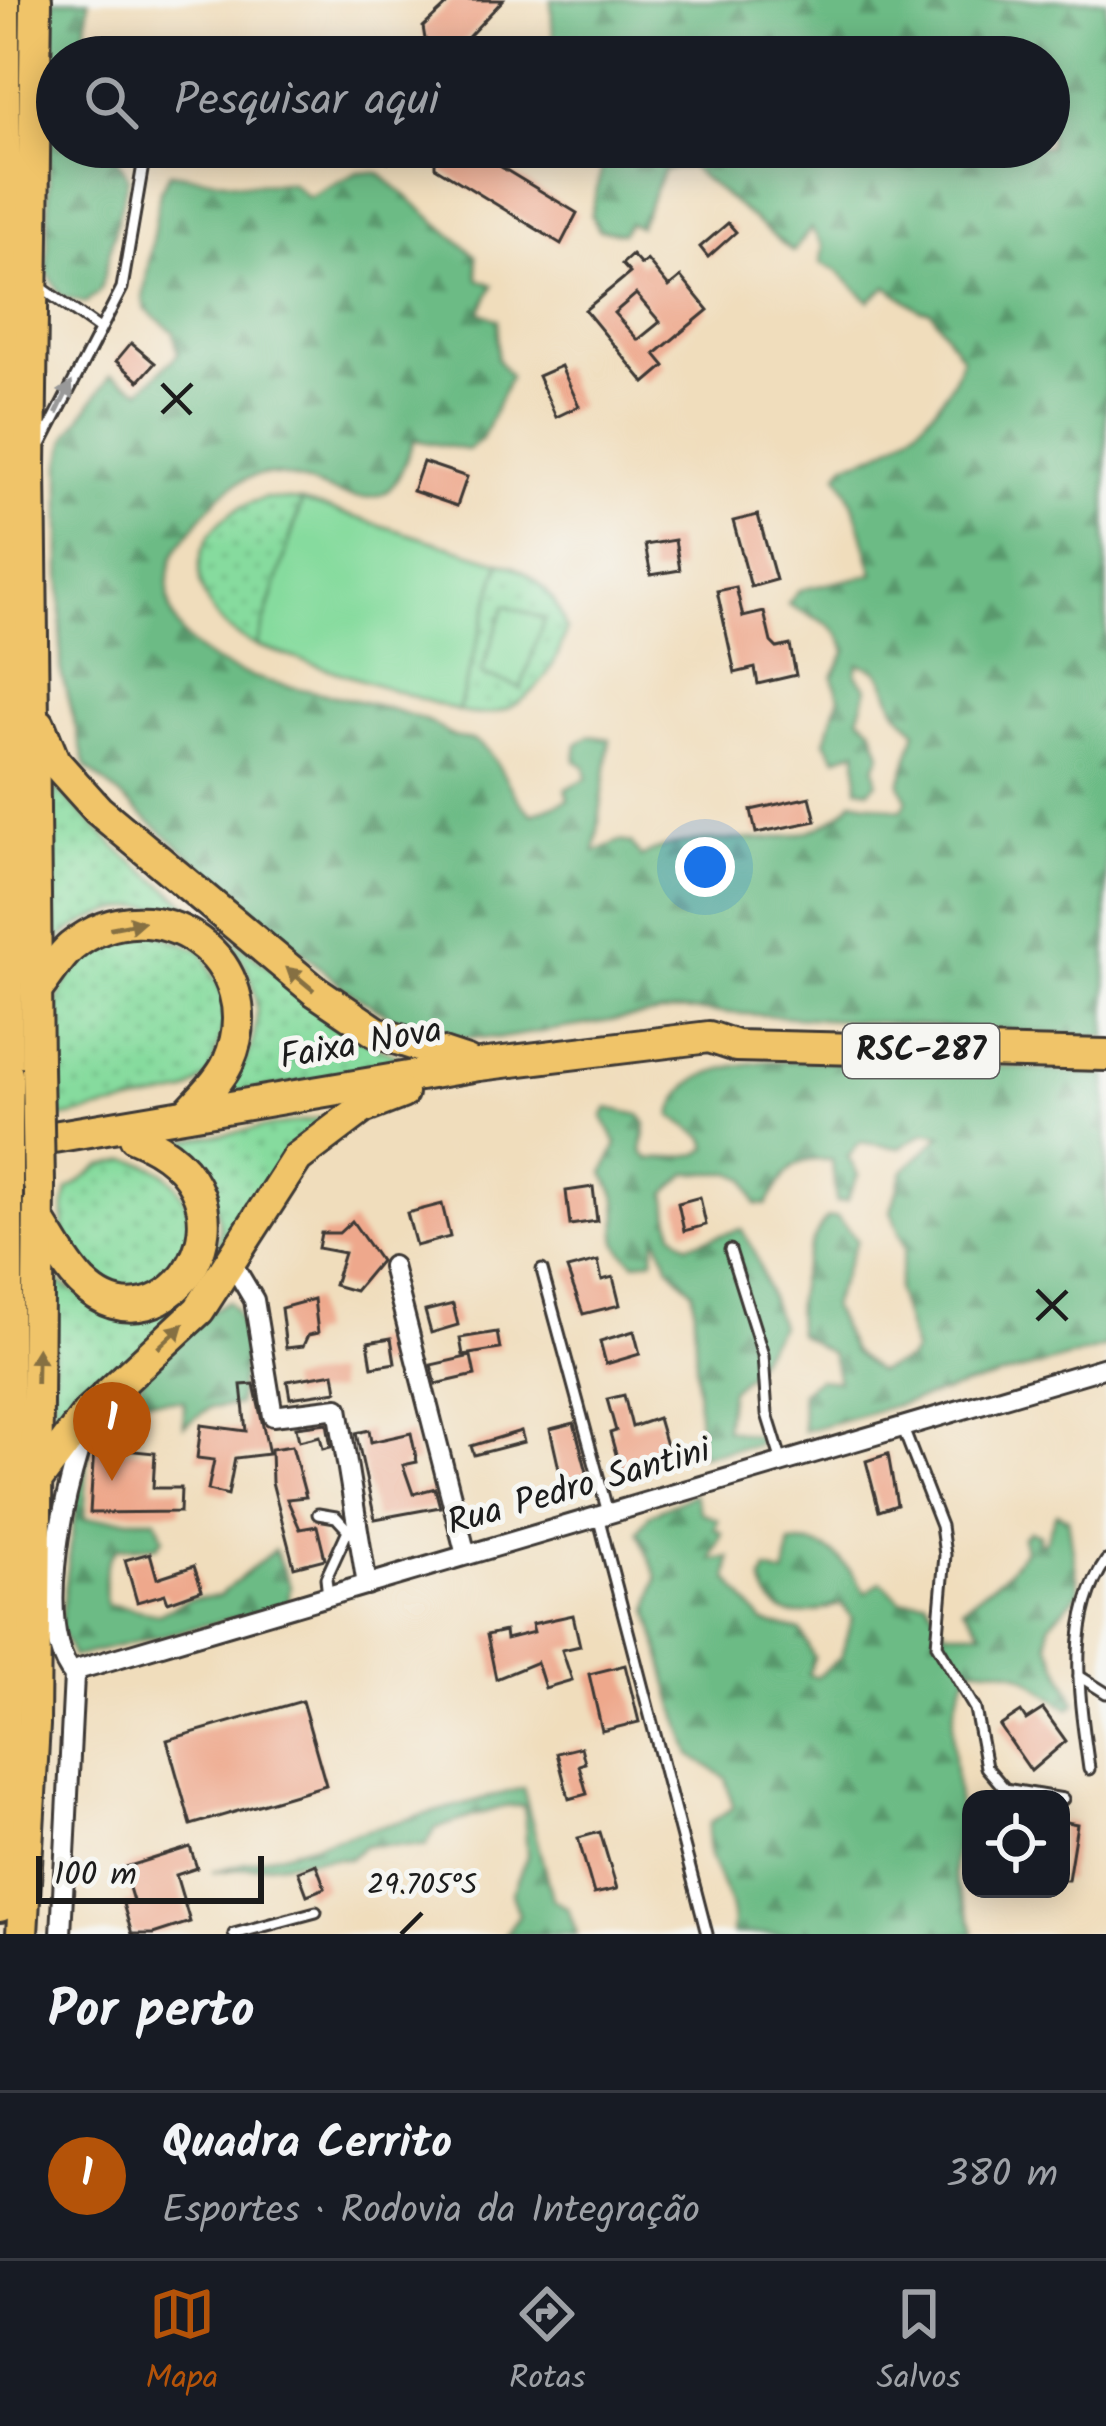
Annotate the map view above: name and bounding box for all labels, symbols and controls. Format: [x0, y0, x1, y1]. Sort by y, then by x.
search box [36, 36, 1070, 168]
text: Pesquisar aqui [174, 66, 440, 138]
icon: search [78, 69, 144, 135]
one-way arrow [54, 380, 74, 415]
your location [675, 837, 735, 897]
one-way arrow [109, 915, 146, 934]
one-way arrow [285, 967, 315, 993]
street label: Faixa Nova [275, 1003, 447, 1087]
road number: RSC-287 [843, 1024, 999, 1078]
one-way arrow [156, 1323, 185, 1350]
one-way arrow [27, 1346, 47, 1384]
pin: 1 [73, 1382, 151, 1481]
street label: Rua Pedro Santini [441, 1423, 719, 1553]
map controls [962, 1790, 1070, 1898]
button: locate [962, 1790, 1070, 1898]
scale bar [36, 1850, 264, 1903]
text: 100 m [54, 1850, 137, 1903]
text: 29.705°S [367, 1862, 477, 1910]
text: Por perto [48, 1972, 254, 2053]
text: Quadra Cerrito [162, 2109, 452, 2181]
text: 1 [81, 2145, 93, 2207]
text: 380 m [946, 2145, 1058, 2207]
text: Esportes · Rodovia da Integração [162, 2181, 700, 2243]
tab: Mapa [145, 2281, 218, 2406]
tab: Rotas [509, 2281, 586, 2406]
tab: Salvos [877, 2281, 961, 2406]

